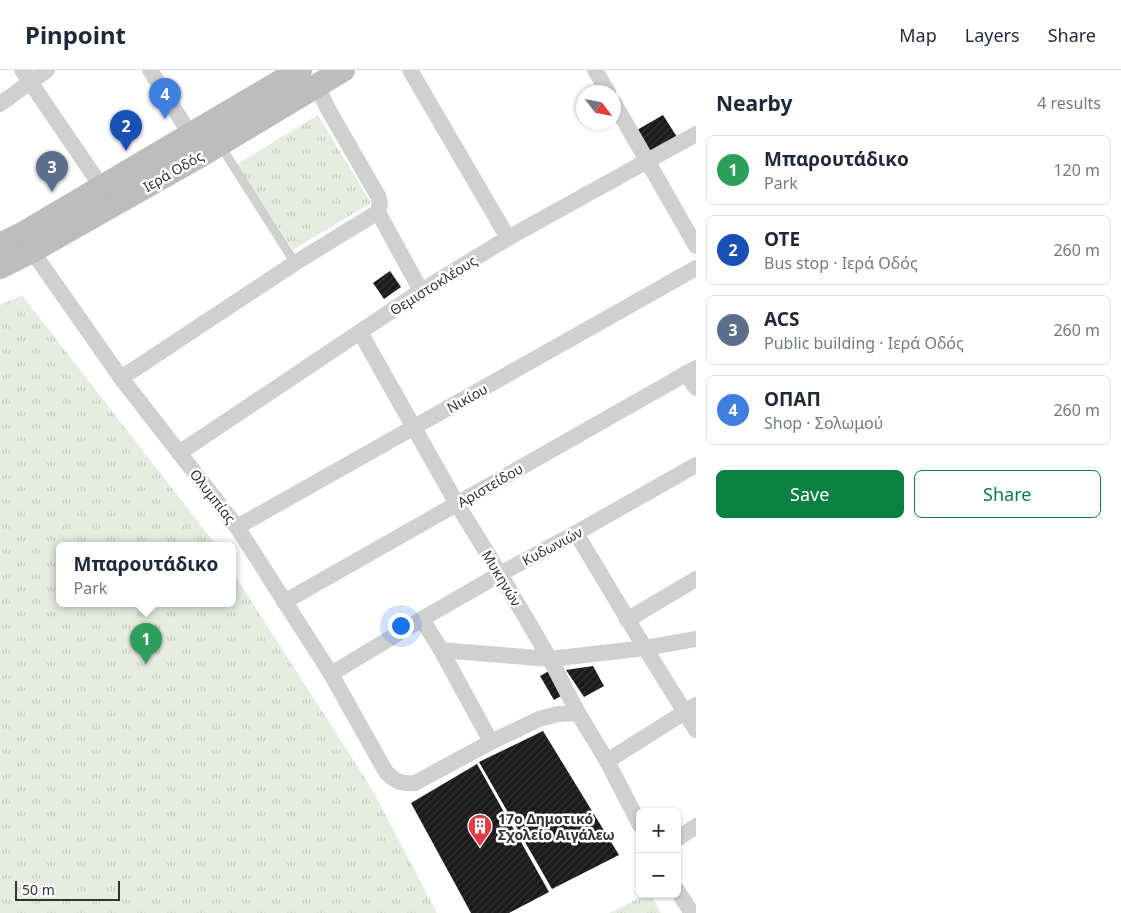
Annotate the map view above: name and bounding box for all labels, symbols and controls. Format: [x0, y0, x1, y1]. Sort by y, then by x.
text: Pinpoint [25, 18, 126, 51]
text: Map [899, 23, 937, 47]
text: Layers [965, 23, 1020, 47]
text: Share [1048, 23, 1096, 47]
pin: 4 [149, 78, 181, 119]
north arrow [576, 85, 621, 130]
text: Nearby [716, 89, 792, 117]
text: 4 results [1037, 92, 1101, 114]
pin: 2 [110, 110, 142, 151]
street label: Ιερά Οδός [139, 146, 207, 196]
text: Μπαρουτάδικο [764, 146, 909, 172]
pin: 3 [36, 151, 68, 192]
text: 1 [728, 159, 738, 181]
text: 120 m [1053, 159, 1100, 181]
text: Park [764, 172, 798, 194]
text: ΟΤΕ [764, 226, 800, 252]
text: 2 [728, 239, 738, 261]
text: 260 m [1053, 239, 1100, 261]
street label: Θεμιστοκλέους [386, 251, 480, 319]
text: Bus stop · Ιερά Οδός [764, 252, 918, 274]
text: ACS [764, 306, 799, 332]
text: 3 [728, 319, 738, 341]
text: 260 m [1053, 319, 1100, 341]
text: Public building · Ιερά Οδός [764, 332, 964, 354]
street label: Νικίου [443, 379, 491, 417]
text: ΟΠΑΠ [764, 386, 821, 412]
text: 4 [728, 399, 738, 421]
text: 260 m [1053, 399, 1100, 421]
text: Shop · Σολωμού [764, 412, 883, 434]
street label: Αριστείδου [454, 459, 526, 511]
street label: Ολυμπίας [186, 465, 240, 527]
button: Save [716, 470, 904, 518]
button: Share [914, 470, 1101, 518]
street label: Κυδωνιών [518, 522, 586, 570]
popup [56, 542, 236, 607]
street label: Μυκηνών [478, 546, 526, 610]
text: Μπαρουτάδικο [74, 551, 218, 577]
text: Park [74, 577, 107, 599]
your location [388, 613, 414, 639]
pin: 1 [130, 623, 162, 664]
map controls [636, 808, 681, 898]
button: + [636, 808, 681, 853]
place label: 17o Δημοτικό Σχολείο Αιγάλεω [498, 809, 615, 844]
building icon: 17o Δημοτικό Σχολείο Αιγάλεω [467, 813, 493, 847]
button: − [636, 853, 681, 898]
scale bar [15, 878, 120, 901]
text: 50 m [22, 880, 55, 899]

